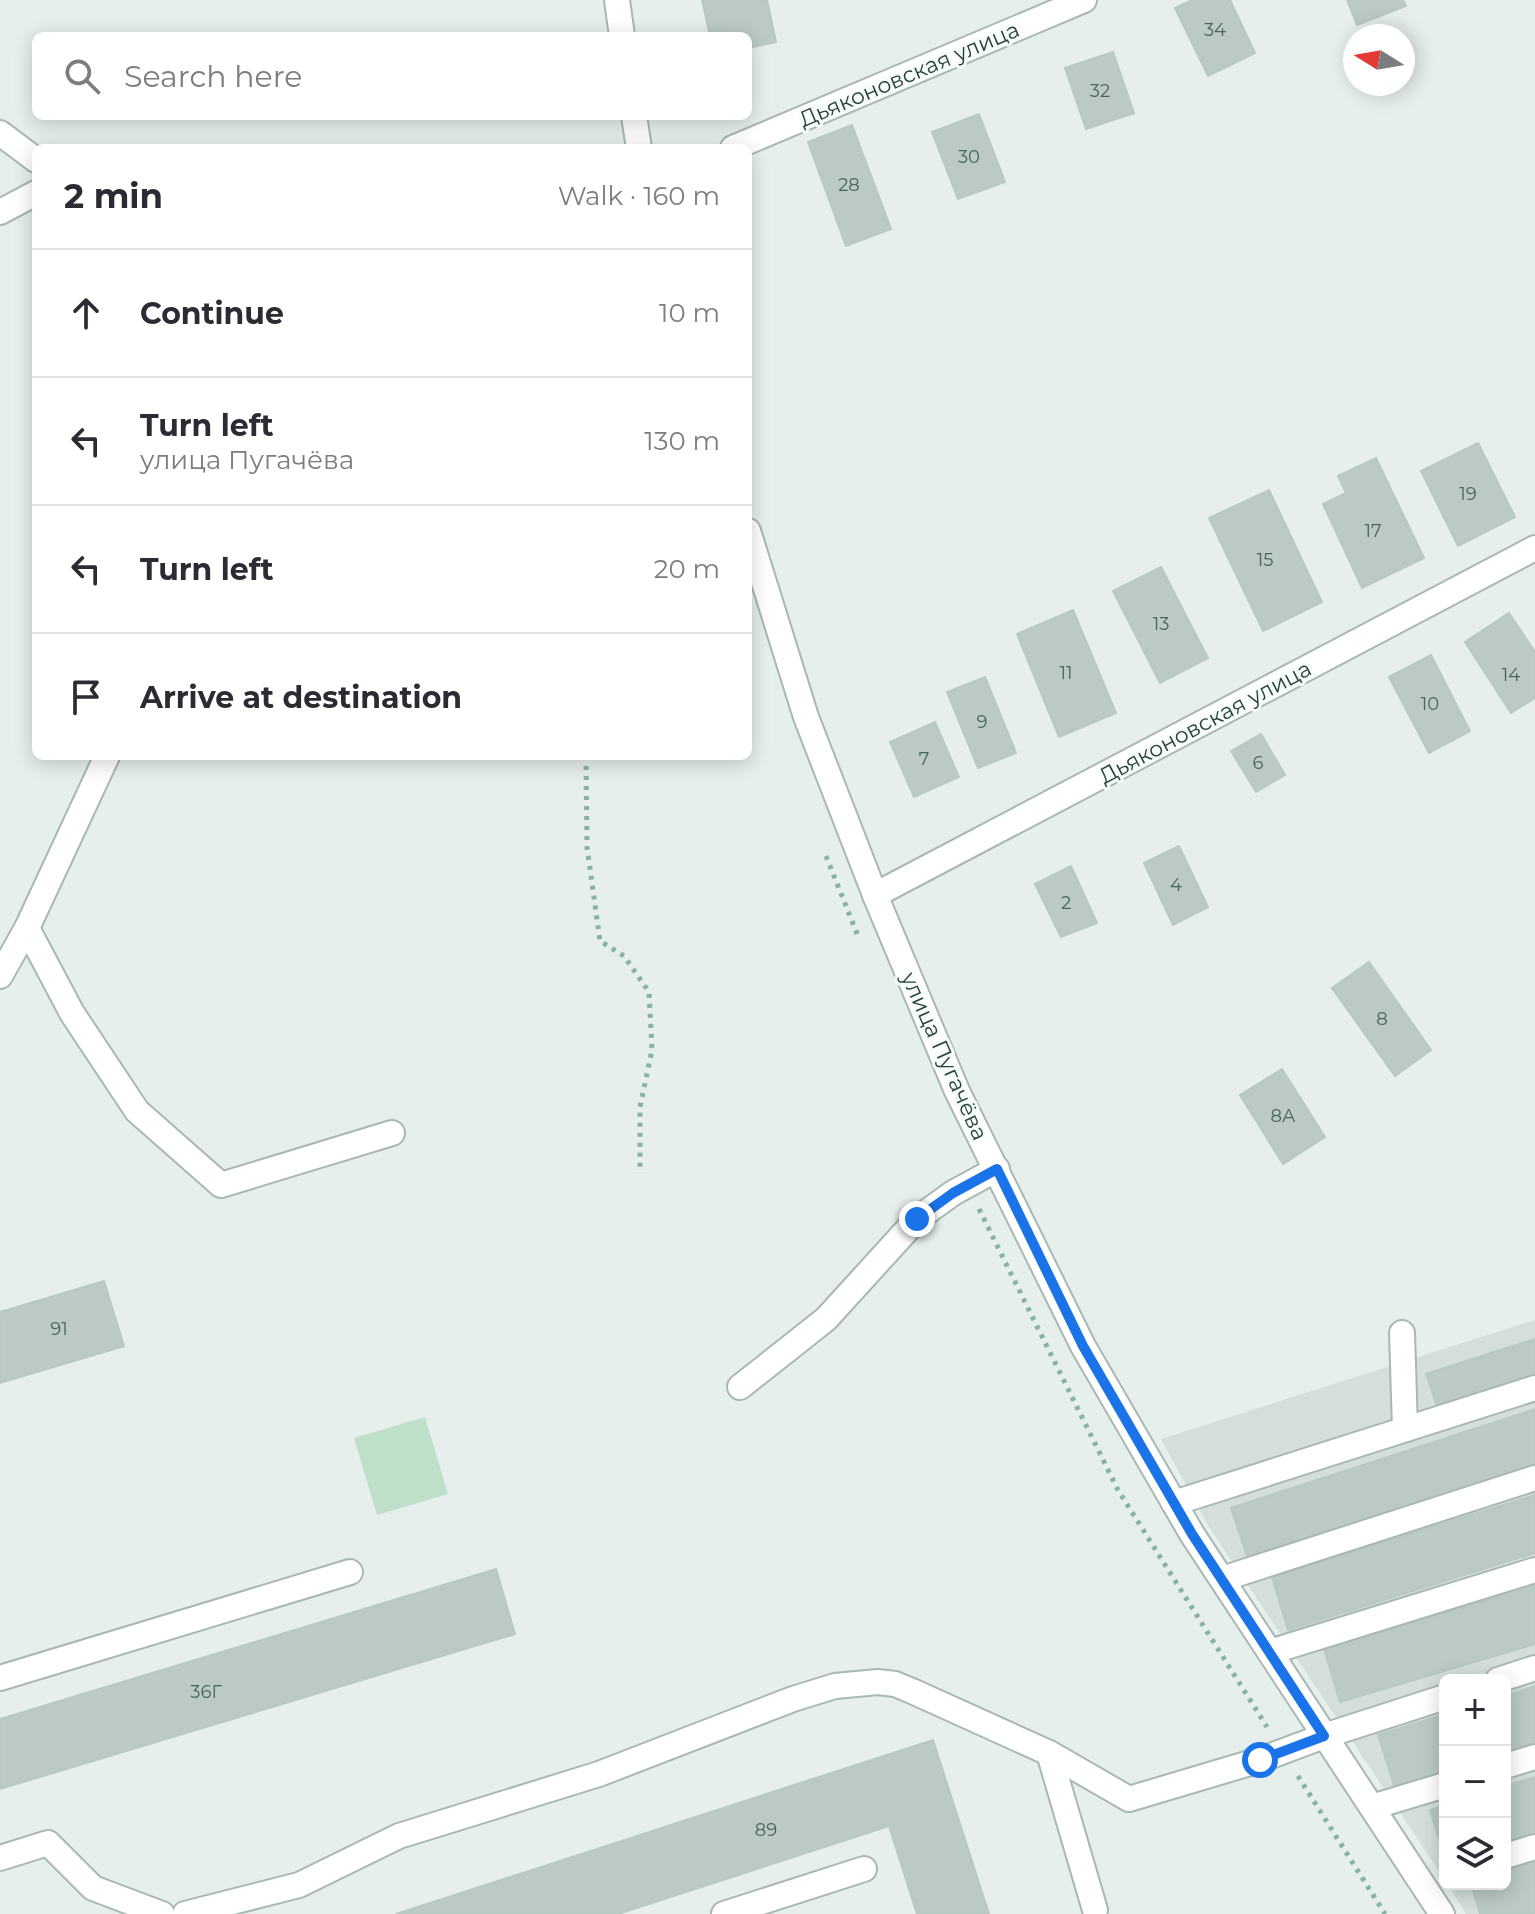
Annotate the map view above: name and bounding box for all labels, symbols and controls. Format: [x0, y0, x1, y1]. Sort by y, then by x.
street label: Дьяконовская улица [795, 16, 1023, 133]
house number: 34 [1204, 19, 1226, 41]
north arrow [1343, 24, 1415, 96]
search box [32, 32, 752, 120]
icon: search [60, 54, 104, 98]
text: Search here [124, 58, 302, 95]
house number: 32 [1090, 80, 1110, 102]
house number: 30 [958, 146, 980, 168]
house number: 28 [838, 174, 860, 196]
text: 2 min [64, 175, 163, 217]
text: Walk · 160 m [558, 180, 720, 212]
icon: ahead [64, 291, 108, 335]
text: Continue [140, 295, 284, 332]
text: 10 m [659, 297, 720, 329]
text: Turn left [140, 407, 273, 444]
icon: left [64, 419, 108, 463]
text: 130 m [644, 425, 720, 457]
text: улица Пугачёва [140, 444, 354, 476]
house number: 19 [1459, 483, 1477, 505]
house number: 17 [1364, 520, 1382, 542]
icon: left [64, 547, 108, 591]
house number: 15 [1257, 549, 1273, 571]
text: Turn left [140, 551, 273, 588]
text: 20 m [654, 553, 720, 585]
house number: 13 [1153, 613, 1169, 635]
street label: Дьяконовская улица [1094, 655, 1316, 790]
house number: 11 [1060, 662, 1073, 684]
house number: 14 [1502, 664, 1520, 686]
icon: arrive [64, 675, 108, 719]
text: Arrive at destination [140, 679, 462, 716]
house number: 10 [1421, 693, 1439, 715]
house number: 9 [977, 711, 988, 733]
house number: 7 [919, 748, 929, 770]
house number: 6 [1253, 752, 1264, 774]
house number: 4 [1170, 874, 1182, 896]
house number: 2 [1061, 892, 1071, 914]
street label: улица Пугачёва [895, 967, 994, 1144]
house number: 8 [1376, 1008, 1388, 1030]
house number: 8А [1271, 1105, 1296, 1127]
route end [899, 1201, 935, 1237]
house number: 91 [50, 1318, 68, 1340]
map controls [1439, 1674, 1511, 1890]
button: + [1439, 1674, 1511, 1746]
house number: 36Г [190, 1681, 222, 1703]
route start [1242, 1742, 1278, 1778]
button: − [1439, 1746, 1511, 1818]
button: layers [1439, 1818, 1511, 1890]
house number: 89 [755, 1819, 777, 1841]

